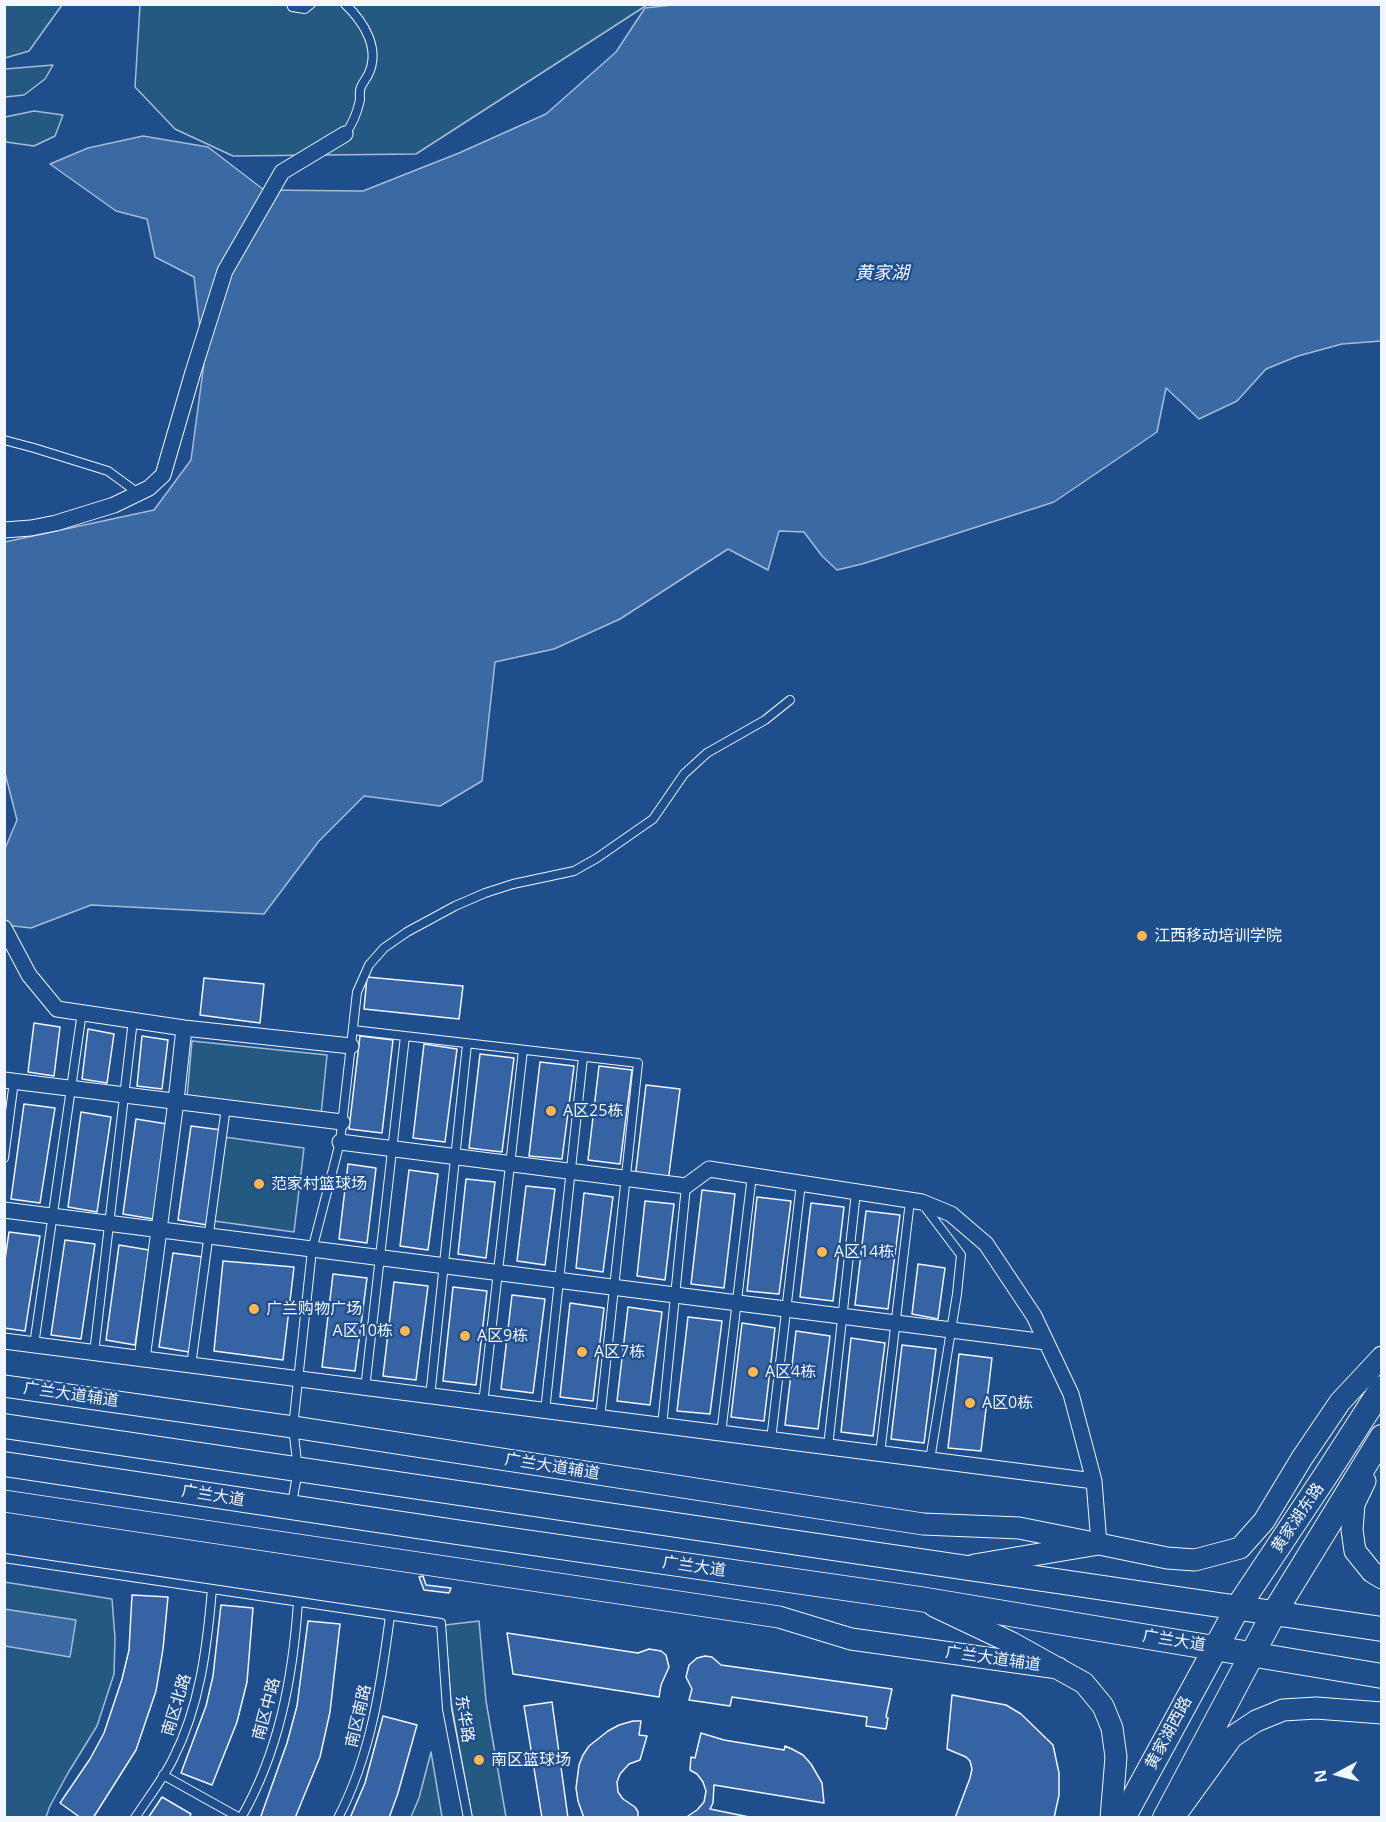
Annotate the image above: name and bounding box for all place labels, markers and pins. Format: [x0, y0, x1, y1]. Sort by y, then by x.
place label: 江西移动培训学院 [1154, 926, 1282, 946]
marker: 江西移动培训学院 [1135, 929, 1149, 943]
place label: A区25栋 [563, 1101, 623, 1121]
marker: A区25栋 [544, 1104, 558, 1118]
place label: 范家村篮球场 [271, 1174, 367, 1194]
marker: 范家村篮球场 [252, 1177, 266, 1191]
place label: A区14栋 [834, 1242, 894, 1262]
marker: A区14栋 [815, 1245, 829, 1259]
place label: 广兰购物广场 [266, 1299, 362, 1319]
marker: 广兰购物广场 [247, 1302, 261, 1316]
place label: A区10栋 [333, 1321, 393, 1341]
marker: A区10栋 [398, 1324, 412, 1338]
place label: A区9栋 [477, 1326, 528, 1346]
marker: A区9栋 [458, 1329, 472, 1343]
place label: A区7栋 [594, 1342, 645, 1362]
marker: A区7栋 [575, 1345, 589, 1359]
place label: A区4栋 [765, 1362, 816, 1382]
marker: A区4栋 [746, 1365, 760, 1379]
place label: A区0栋 [982, 1393, 1033, 1413]
marker: A区0栋 [963, 1396, 977, 1410]
place label: 南区篮球场 [491, 1750, 571, 1770]
marker: 南区篮球场 [472, 1753, 486, 1767]

